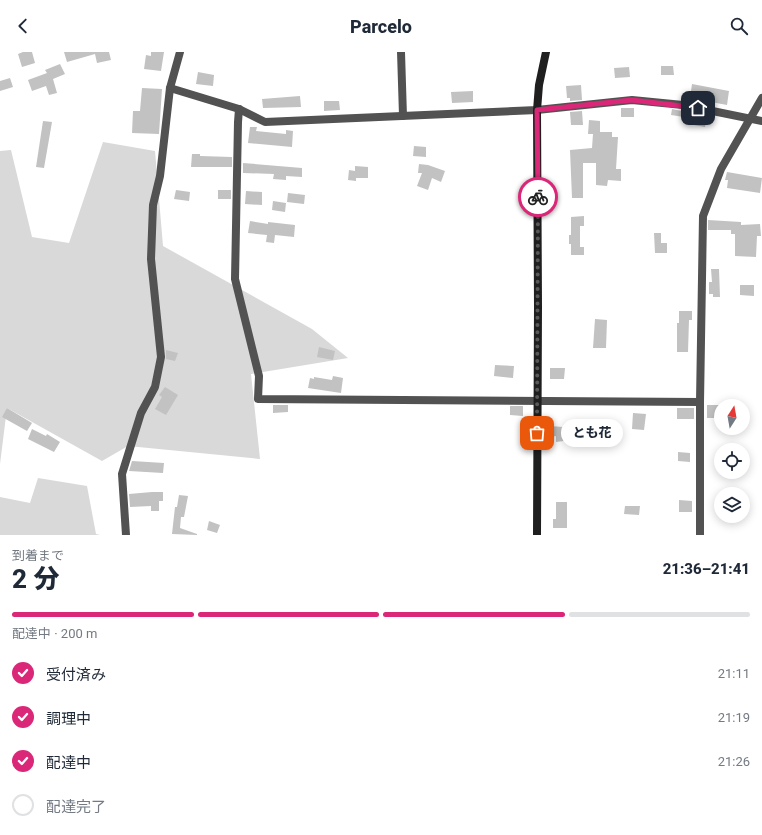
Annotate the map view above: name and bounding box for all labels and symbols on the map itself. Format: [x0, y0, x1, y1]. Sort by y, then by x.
pin [681, 91, 715, 125]
courier [518, 177, 558, 217]
north arrow [714, 399, 750, 435]
pin [520, 416, 554, 450]
callout: とも花 [561, 419, 623, 447]

